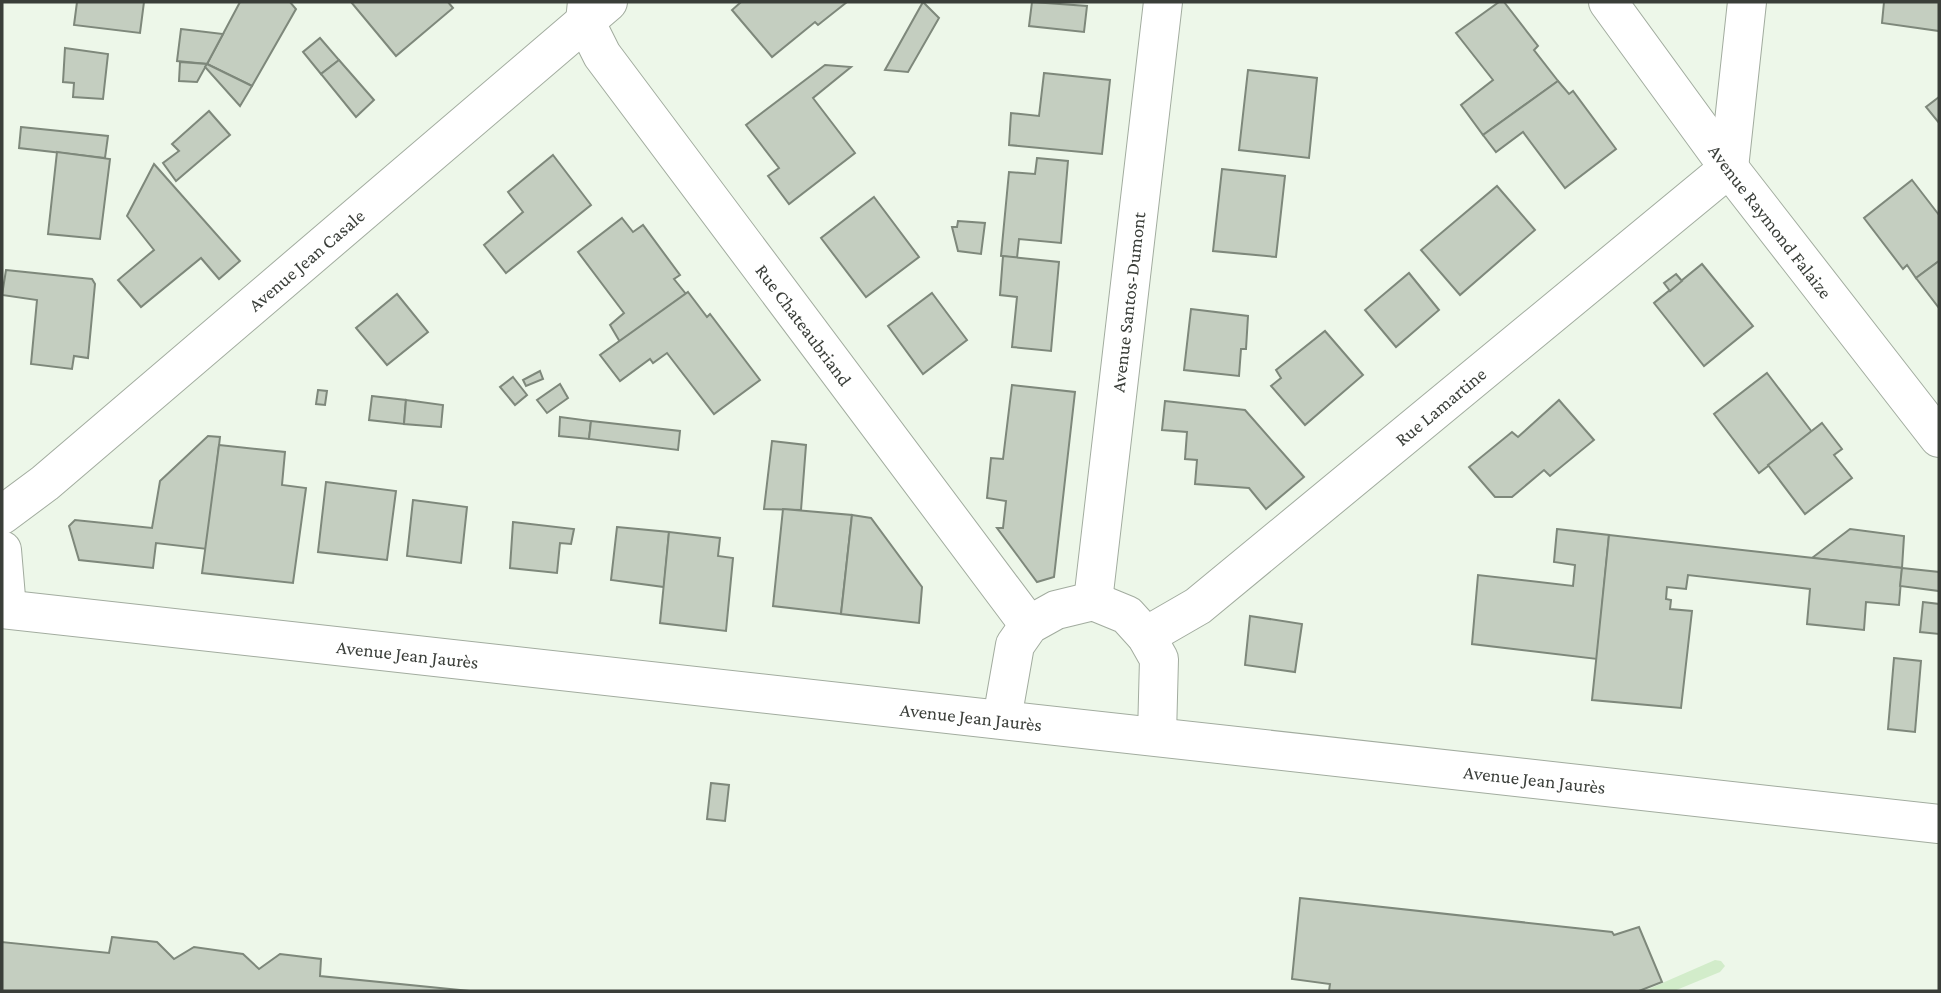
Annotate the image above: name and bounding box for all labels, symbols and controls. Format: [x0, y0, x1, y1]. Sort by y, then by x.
street label: Avenue Raymond Falaize [1704, 140, 1836, 303]
street label: Avenue Jean Casale [244, 205, 369, 316]
street label: Avenue Santos-Dumont [1107, 210, 1149, 393]
street label: Rue Chateaubriand [751, 260, 856, 390]
street label: Rue Lamartine [1391, 363, 1490, 450]
street label: Avenue Jean Jaurès [335, 636, 480, 673]
street label: Avenue Jean Jaurès [899, 699, 1043, 735]
street label: Avenue Jean Jaurès [1462, 761, 1607, 798]

